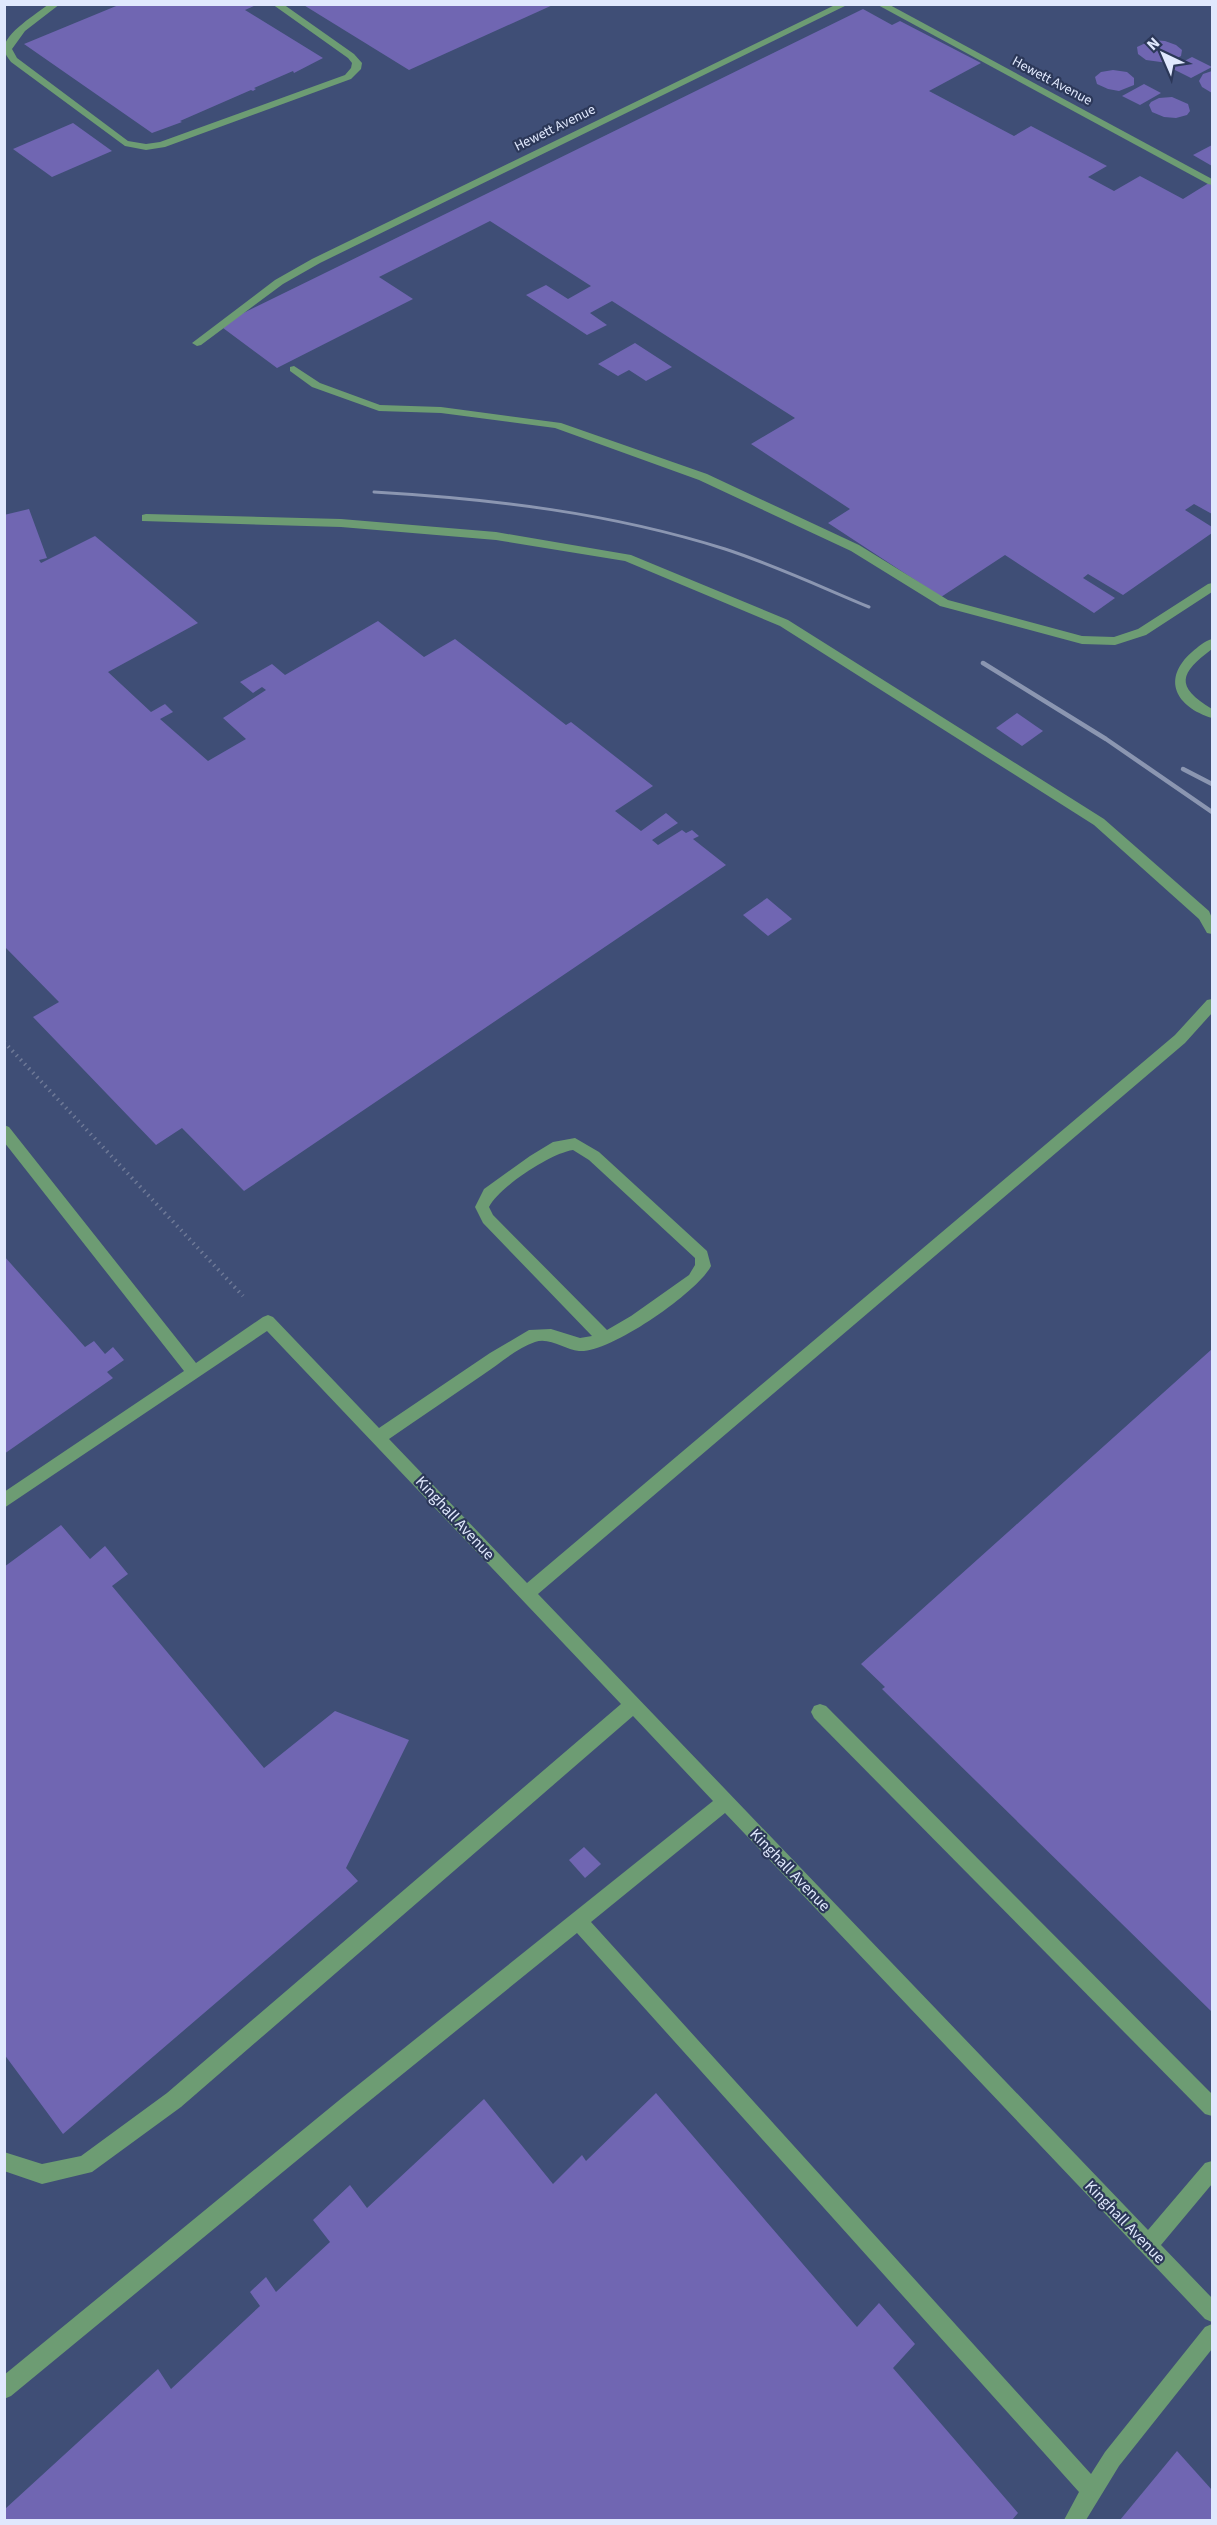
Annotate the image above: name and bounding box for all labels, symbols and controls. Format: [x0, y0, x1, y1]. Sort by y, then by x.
north arrow [1133, 24, 1193, 84]
text: N [1142, 32, 1165, 56]
street label: Hewett Avenue [1008, 51, 1096, 111]
street label: Hewett Avenue [511, 100, 599, 156]
street label: Kinghall Avenue [410, 1471, 500, 1565]
street label: Kinghall Avenue [745, 1824, 835, 1916]
street label: Kinghall Avenue [1080, 2176, 1170, 2268]

